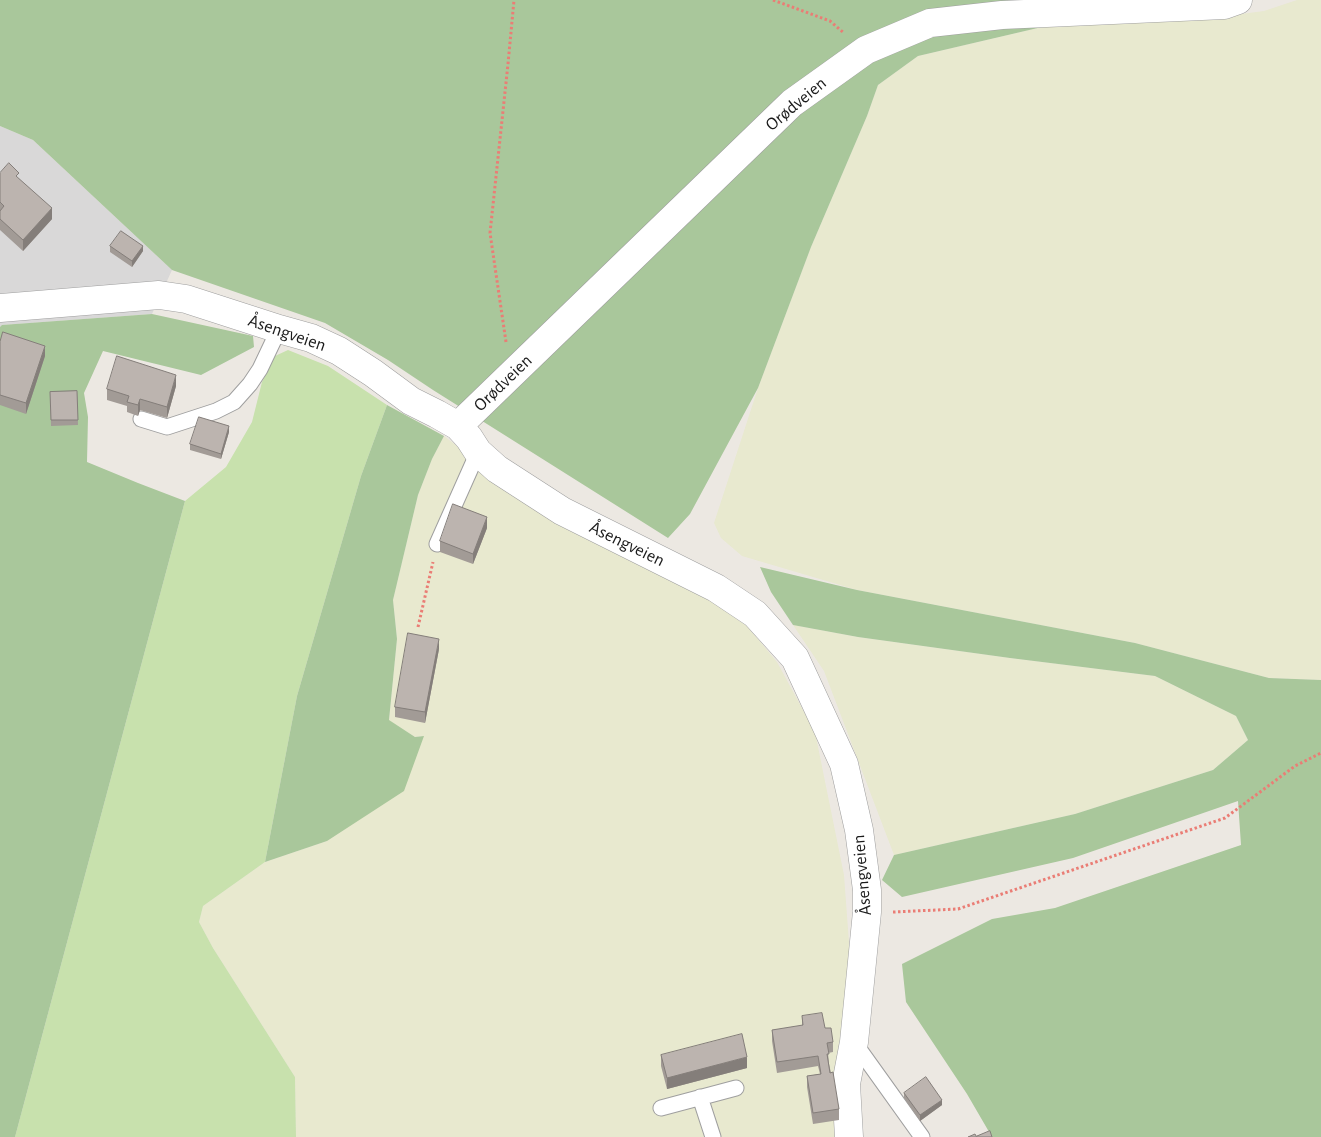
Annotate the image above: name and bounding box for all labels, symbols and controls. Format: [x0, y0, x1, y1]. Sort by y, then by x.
street label: Orødveien [761, 72, 831, 136]
street label: Åsengveien [245, 310, 329, 356]
street label: Orødveien [469, 350, 537, 416]
street label: Åsengveien [586, 517, 668, 571]
street label: Åsengveien [848, 834, 876, 916]

